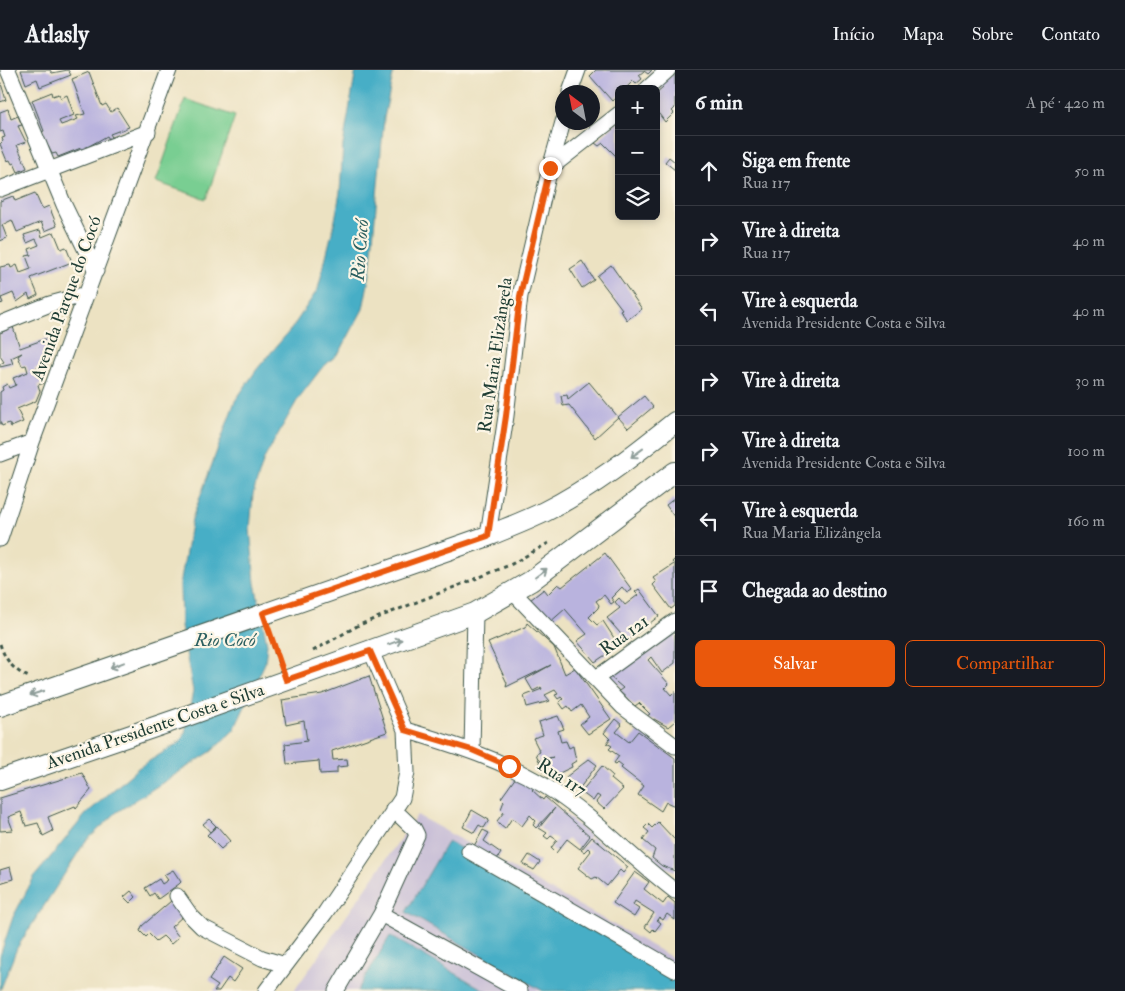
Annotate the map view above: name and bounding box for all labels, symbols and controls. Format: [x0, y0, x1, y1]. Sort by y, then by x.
text: Atlasly [25, 19, 89, 50]
text: Início [833, 23, 874, 46]
text: Mapa [902, 23, 944, 46]
text: Sobre [972, 23, 1013, 46]
text: Contato [1041, 23, 1100, 46]
north arrow [555, 85, 600, 130]
map controls [615, 85, 660, 220]
button: + [615, 85, 660, 130]
text: 6 min [695, 89, 743, 116]
text: A pé · 420 m [1026, 93, 1105, 113]
button: − [615, 130, 660, 175]
text: Siga em frente [742, 149, 850, 173]
route end [539, 157, 562, 180]
icon: ahead [695, 157, 723, 185]
text: 50 m [1074, 161, 1105, 181]
text: Rua 117 [742, 173, 790, 193]
button: layers [615, 175, 660, 220]
street label: Avenida Parque do Cocó [26, 212, 107, 385]
water label: Rio Cocó [346, 216, 374, 283]
text: Vire à direita [742, 219, 839, 243]
icon: right [695, 227, 723, 255]
text: 40 m [1072, 231, 1105, 251]
text: Rua 117 [742, 243, 790, 263]
street label: Rua Maria Elizângela [473, 275, 518, 434]
text: Vire à esquerda [742, 289, 857, 313]
icon: left [695, 297, 723, 325]
text: 40 m [1072, 301, 1105, 321]
text: Avenida Presidente Costa e Silva [742, 313, 946, 333]
icon: right [695, 367, 723, 395]
text: Vire à direita [742, 369, 839, 393]
text: 30 m [1075, 371, 1105, 391]
text: Vire à direita [742, 429, 839, 453]
icon: right [695, 437, 723, 465]
text: 100 m [1067, 441, 1105, 461]
one-way arrow [631, 447, 644, 458]
text: Avenida Presidente Costa e Silva [742, 453, 946, 473]
text: Vire à esquerda [742, 499, 857, 523]
icon: left [695, 507, 723, 535]
text: 160 m [1067, 511, 1105, 531]
text: Rua Maria Elizângela [742, 523, 881, 543]
one-way arrow [534, 568, 547, 579]
icon: arrive [695, 577, 723, 605]
text: Chegada ao destino [742, 579, 887, 603]
street label: Rua 121 [595, 610, 653, 661]
water label: Rio Cocó [193, 628, 258, 652]
one-way arrow [387, 637, 402, 646]
button: Salvar [695, 640, 895, 687]
button: Compartilhar [905, 640, 1105, 687]
one-way arrow [110, 661, 125, 670]
street label: Avenida Presidente Costa e Silva [42, 678, 268, 775]
one-way arrow [29, 689, 45, 699]
street label: Rua 117 [533, 753, 591, 802]
route start [498, 755, 521, 778]

